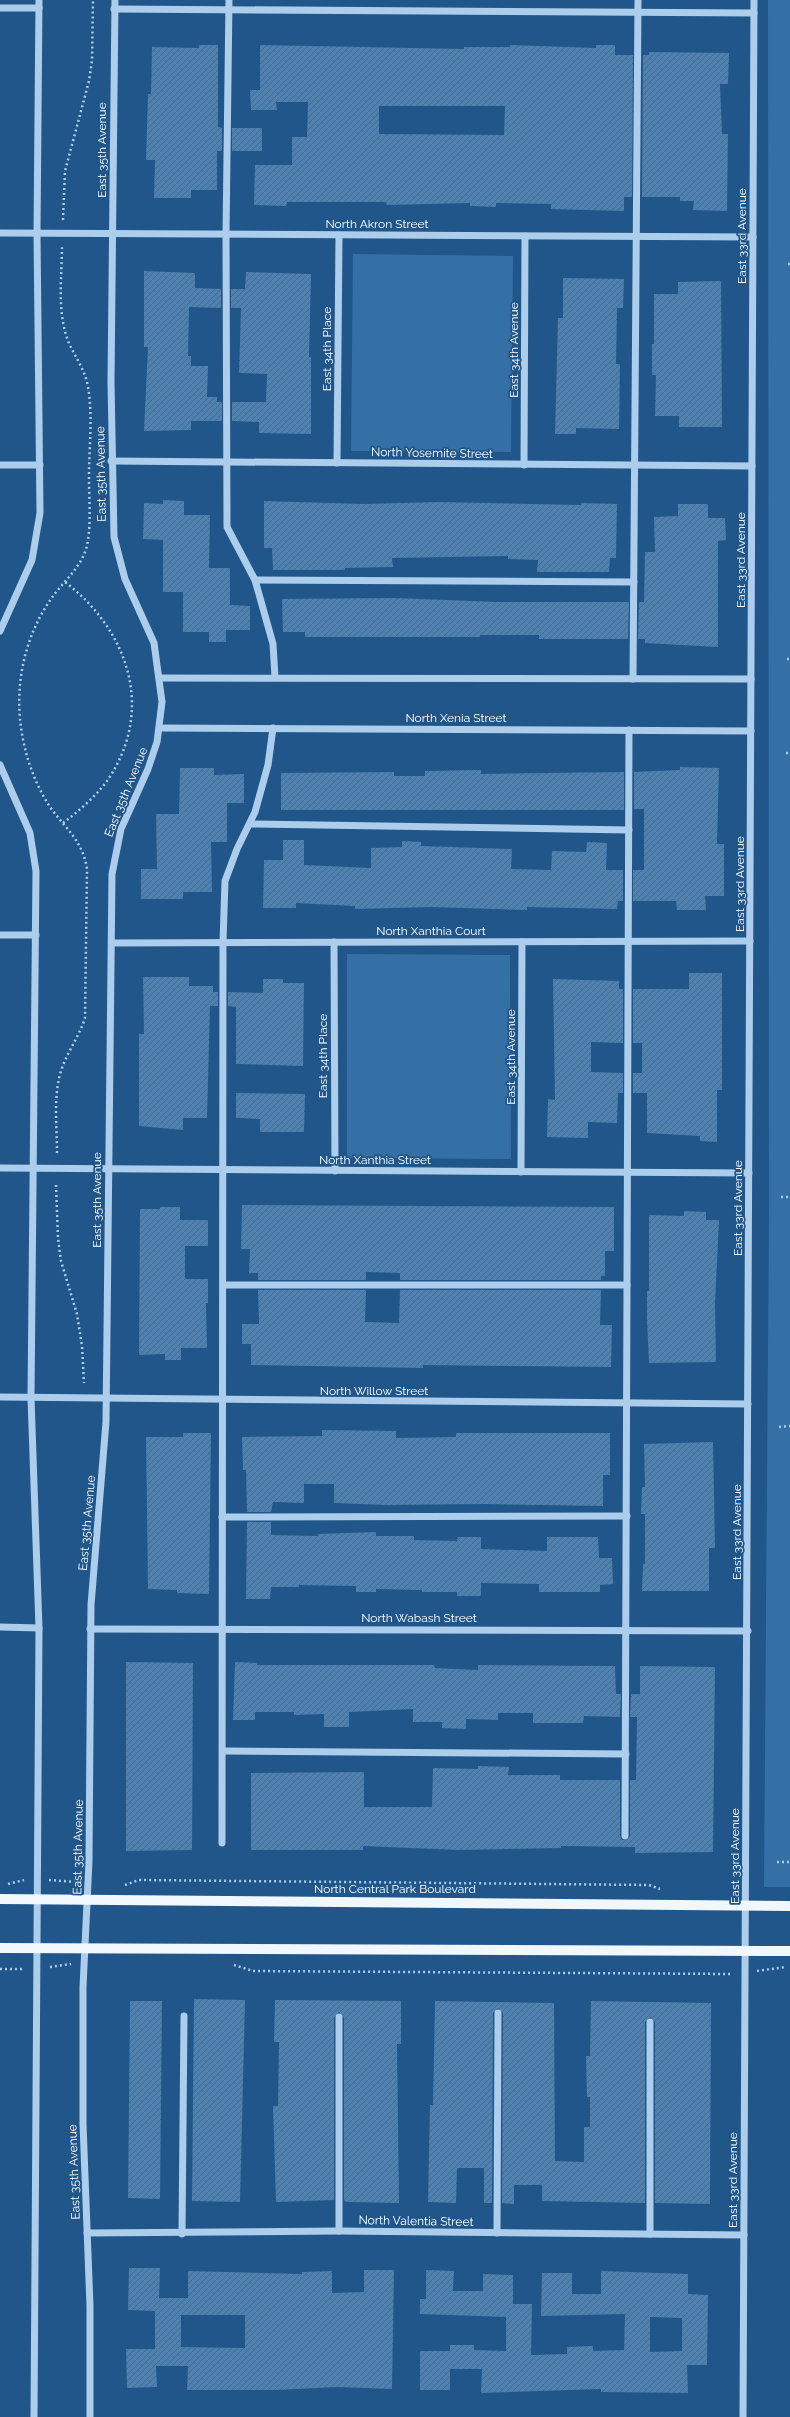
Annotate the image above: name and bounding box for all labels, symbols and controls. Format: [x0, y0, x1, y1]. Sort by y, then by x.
street label: East 35th Avenue [95, 102, 109, 198]
street label: East 33rd Avenue [735, 188, 749, 284]
street label: North Akron Street [325, 217, 429, 231]
street label: East 34th Avenue [507, 302, 521, 398]
street label: East 34th Place [320, 307, 334, 391]
street label: East 35th Avenue [93, 426, 109, 522]
street label: North Yosemite Street [371, 445, 493, 461]
street label: East 33rd Avenue [734, 512, 748, 608]
street label: North Xenia Street [405, 711, 507, 725]
street label: East 35th Avenue [102, 745, 150, 839]
street label: East 33rd Avenue [733, 836, 747, 932]
street label: North Xanthia Court [376, 924, 486, 938]
street label: East 34th Avenue [504, 1009, 518, 1105]
street label: East 34th Place [316, 1014, 330, 1098]
street label: East 35th Avenue [90, 1152, 104, 1248]
street label: North Xanthia Street [319, 1153, 431, 1167]
street label: East 33rd Avenue [731, 1160, 745, 1256]
street label: North Willow Street [320, 1384, 428, 1398]
street label: East 35th Avenue [76, 1475, 98, 1571]
street label: East 33rd Avenue [730, 1484, 744, 1580]
street label: North Wabash Street [361, 1611, 477, 1625]
street label: East 35th Avenue [70, 1799, 86, 1895]
street label: East 33rd Avenue [728, 1808, 742, 1904]
street label: North Central Park Boulevard [314, 1882, 476, 1896]
street label: East 35th Avenue [65, 2124, 83, 2220]
street label: East 33rd Avenue [726, 2132, 740, 2228]
street label: North Valentia Street [358, 2213, 474, 2229]

